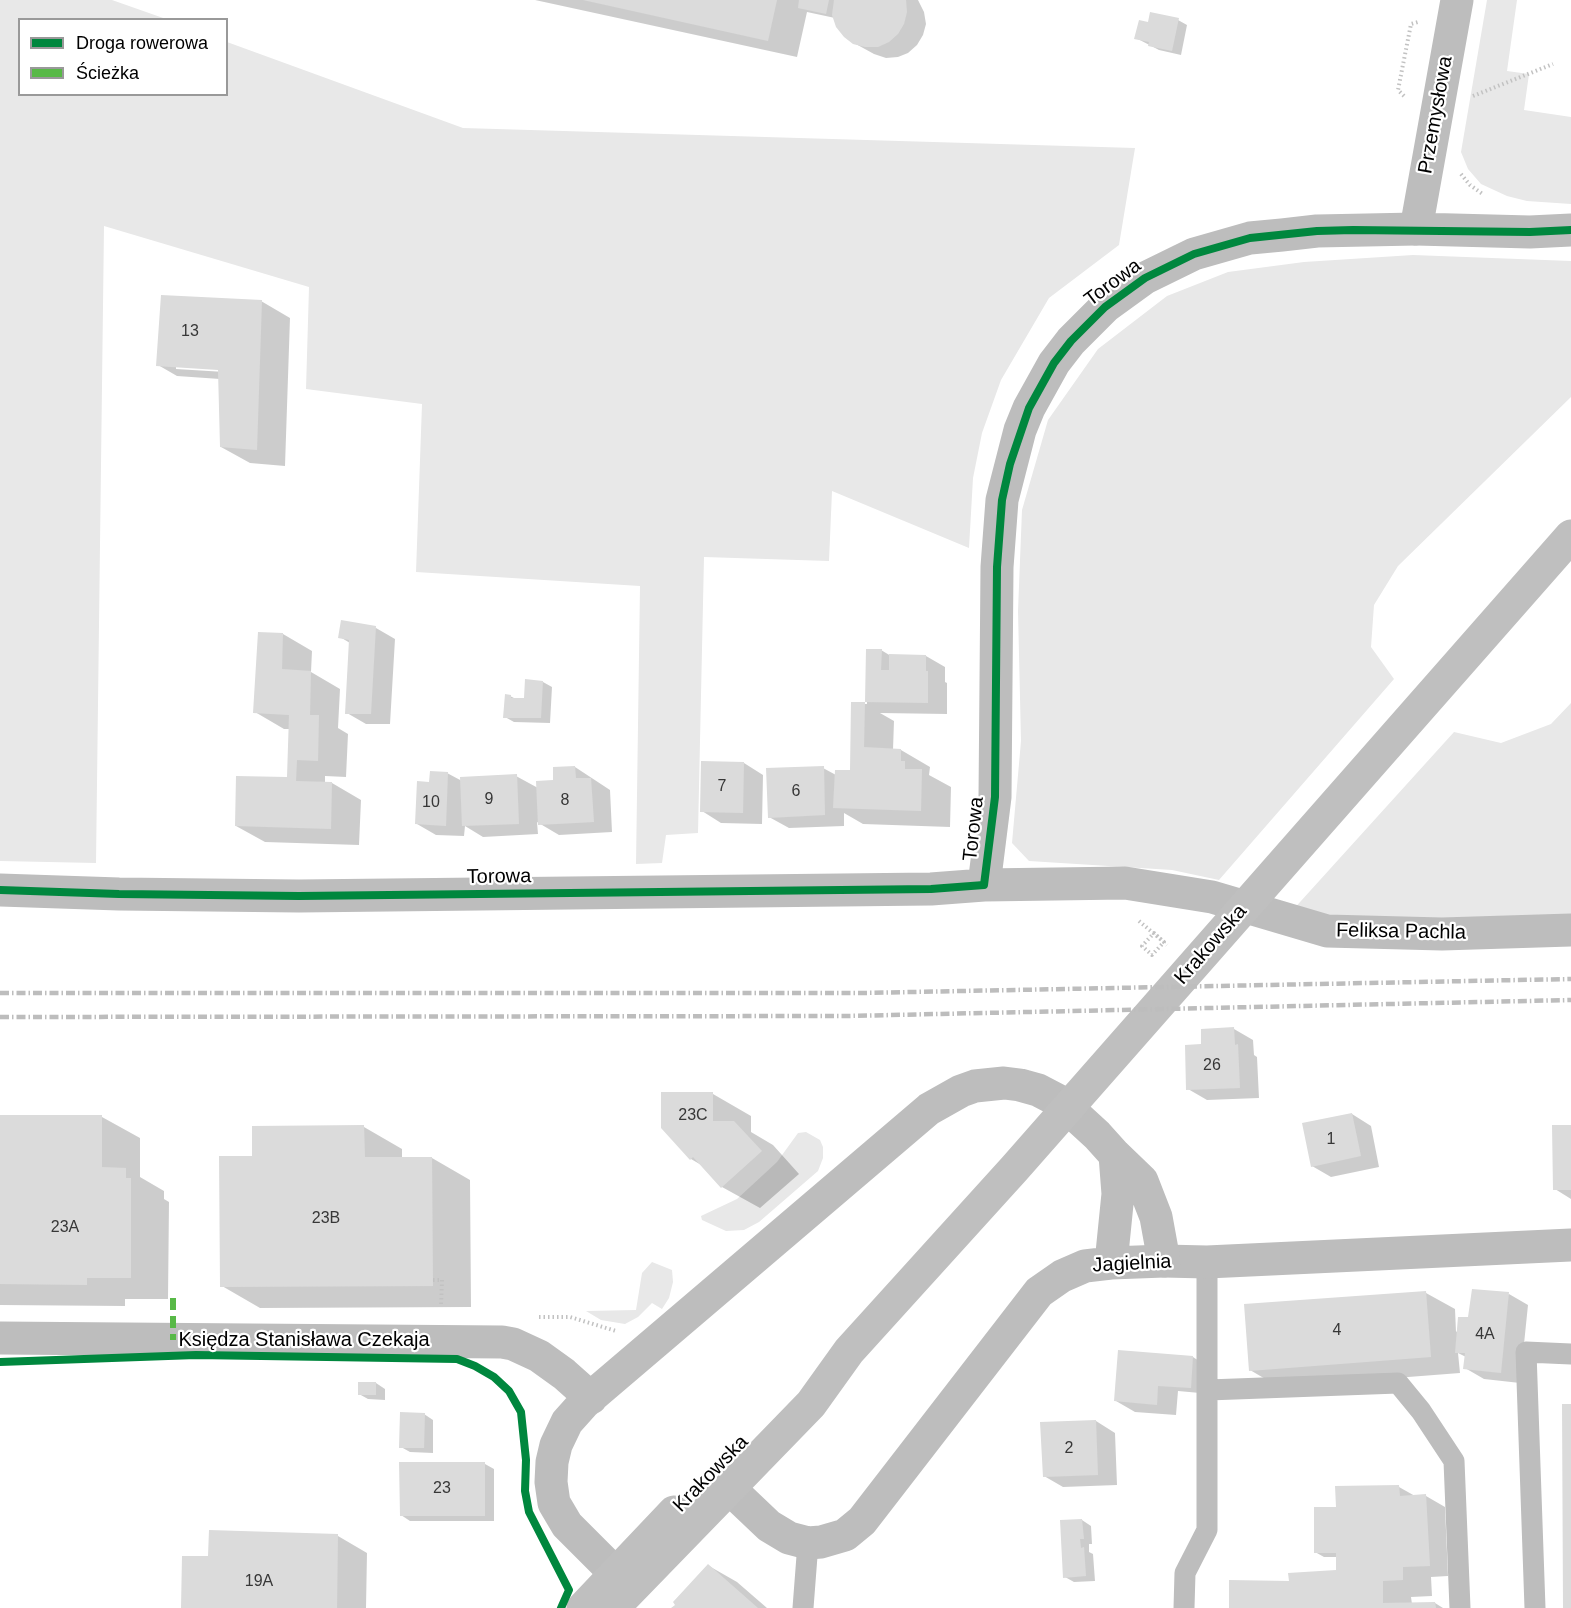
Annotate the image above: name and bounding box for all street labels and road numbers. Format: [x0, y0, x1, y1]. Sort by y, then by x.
street label: Przemysłowa [1414, 54, 1458, 176]
street label: Torowa [1080, 254, 1146, 312]
street label: Torowa [959, 796, 989, 862]
street label: Torowa [467, 864, 531, 890]
street label: Krakowska [1170, 900, 1252, 990]
street label: Feliksa Pachla [1336, 919, 1466, 945]
street label: Jagielnia [1092, 1250, 1172, 1278]
street label: Księdza Stanisława Czekaja [178, 1328, 430, 1352]
street label: Krakowska [668, 1430, 754, 1518]

